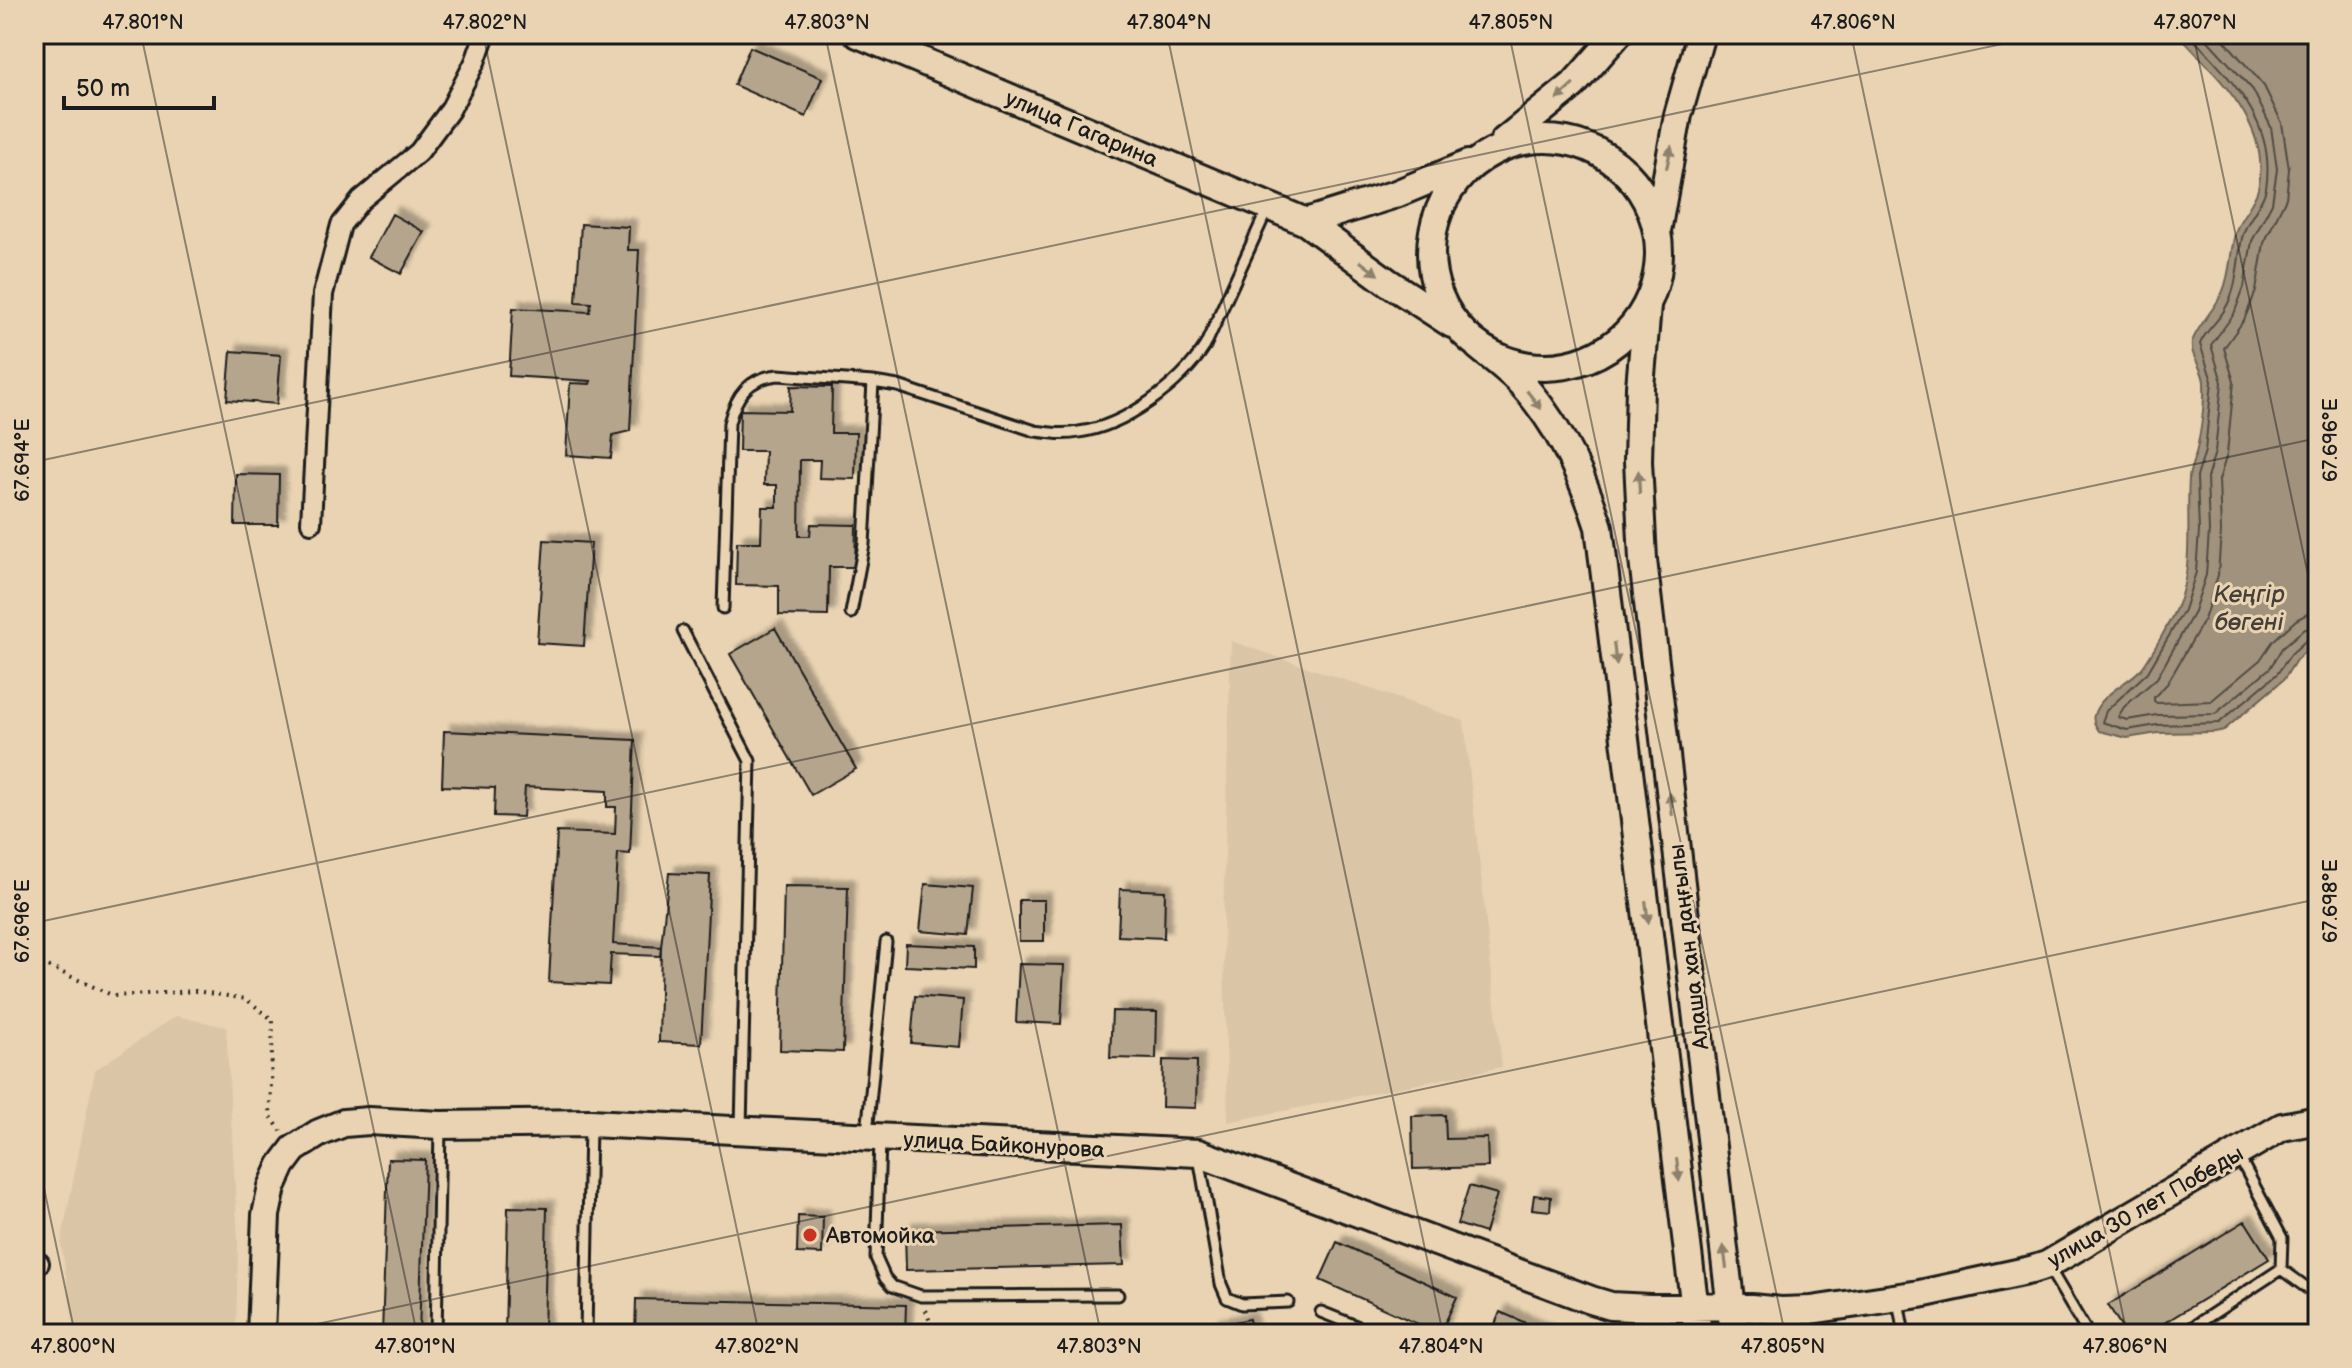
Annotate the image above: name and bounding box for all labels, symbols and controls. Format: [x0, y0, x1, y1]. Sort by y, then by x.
text: 47.801°N [102, 11, 184, 35]
text: 47.802°N [443, 11, 527, 35]
text: 47.803°N [784, 11, 870, 35]
text: 47.804°N [1127, 11, 1212, 35]
text: 47.805°N [1469, 11, 1553, 35]
text: 47.806°N [1810, 11, 1896, 35]
text: 47.807°N [2153, 11, 2237, 35]
scale bar [64, 60, 214, 110]
text: 50 m [76, 74, 130, 103]
one-way arrow [1556, 82, 1575, 100]
street label: улица Гагарина [1001, 85, 1162, 174]
one-way arrow [1663, 144, 1676, 169]
one-way arrow [1358, 260, 1379, 276]
one-way arrow [1526, 390, 1542, 410]
text: 67.696°E [2319, 398, 2343, 482]
text: 67.694°E [11, 418, 35, 502]
one-way arrow [1632, 469, 1645, 494]
water label: Кеңгір бөгені [2213, 580, 2285, 637]
one-way arrow [1609, 642, 1622, 667]
one-way arrow [1665, 791, 1678, 816]
street label: Алаша хан даңғылы [1663, 842, 1716, 1052]
text: 67.698°E [2319, 859, 2343, 943]
text: 67.696°E [11, 879, 35, 963]
one-way arrow [1640, 900, 1653, 925]
street label: улица Байконурова [903, 1127, 1105, 1164]
street label: улица 30 лет Победы [2043, 1140, 2248, 1274]
one-way arrow [1672, 1158, 1685, 1183]
place label: Автомойка [825, 1223, 935, 1250]
marker: Автомойка [801, 1226, 819, 1244]
one-way arrow [1718, 1244, 1731, 1269]
text: 47.800°N [30, 1335, 116, 1359]
text: 47.801°N [374, 1335, 456, 1359]
text: 47.802°N [715, 1335, 799, 1359]
text: 47.803°N [1056, 1335, 1142, 1359]
text: 47.804°N [1399, 1335, 1484, 1359]
text: 47.805°N [1741, 1335, 1825, 1359]
text: 47.806°N [2082, 1335, 2168, 1359]

